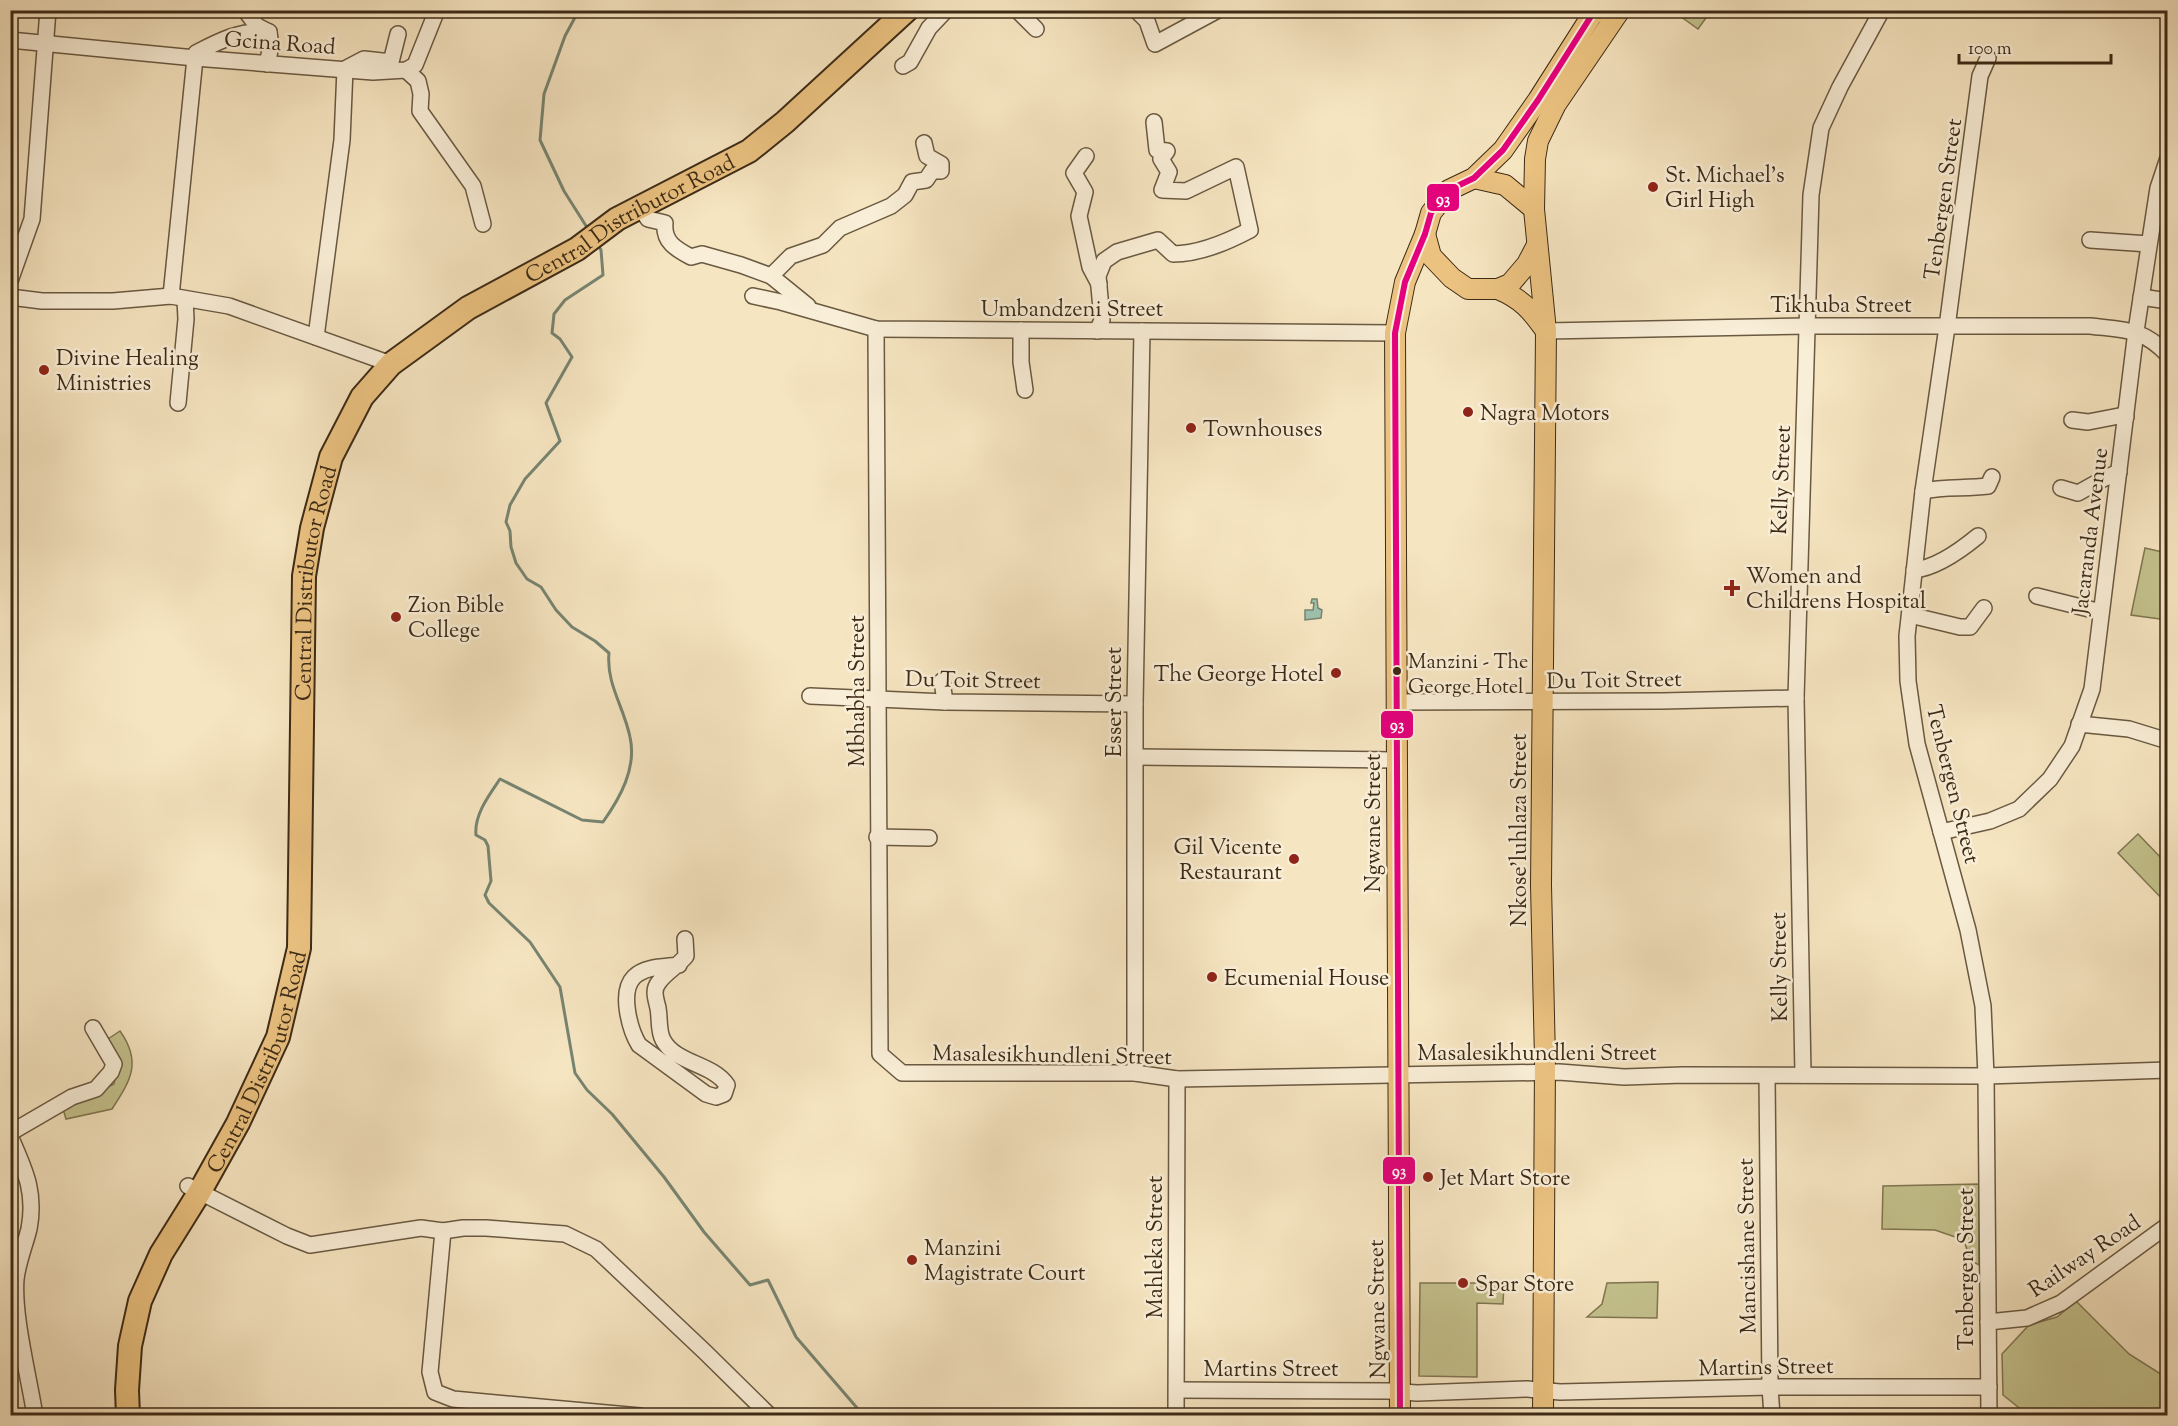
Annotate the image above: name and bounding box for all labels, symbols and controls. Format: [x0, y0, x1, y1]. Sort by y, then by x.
street label: Gcina Road [223, 25, 337, 65]
scale bar [1959, 27, 2110, 65]
text: 100 m [1968, 37, 2012, 63]
street label: Tenbergen Street [1918, 116, 1972, 282]
street label: Central Distributor Road [520, 148, 741, 293]
place label: St. Michael's Girl High [1665, 161, 1785, 218]
marker: St. Michael's Girl High [1646, 180, 1660, 194]
line badge: 93 [1426, 183, 1460, 212]
text: 93 [1436, 189, 1451, 212]
street label: Tikhuba Street [1770, 291, 1912, 323]
street label: Umbandzeni Street [981, 295, 1164, 327]
place label: Divine Healing Ministries [56, 344, 199, 401]
marker: Divine Healing Ministries [37, 363, 51, 377]
place label: Nagra Motors [1480, 399, 1609, 431]
marker: Nagra Motors [1461, 405, 1475, 419]
place label: Townhouses [1203, 415, 1322, 447]
marker: Townhouses [1184, 421, 1198, 435]
street label: Kelly Street [1765, 424, 1801, 535]
street label: Jacaranda Avenue [2066, 446, 2118, 618]
street label: Central Distributor Road [289, 463, 347, 701]
place label: Women and Childrens Hospital [1746, 562, 1926, 619]
marker: Women and Childrens Hospital [1723, 579, 1741, 597]
place label: Zion Bible College [408, 591, 504, 648]
marker: Zion Bible College [389, 610, 403, 624]
street label: Mbhabha Street [843, 615, 875, 767]
street label: Esser Street [1100, 646, 1132, 757]
place label: Manzini - The George Hotel [1408, 649, 1528, 703]
place label: The George Hotel [1154, 660, 1324, 692]
street label: Du Toit Street [905, 665, 1041, 699]
marker: Manzini - The George Hotel [1391, 665, 1403, 677]
street label: Du Toit Street [1546, 665, 1683, 699]
marker: The George Hotel [1329, 666, 1343, 680]
street label: Tenbergen Street [1916, 702, 1986, 868]
line badge: 93 [1380, 710, 1414, 739]
text: 93 [1390, 715, 1405, 738]
street label: Nkose'luhlaza Street [1505, 733, 1537, 927]
street label: Ngwane Street [1359, 753, 1391, 893]
place label: Gil Vicente Restaurant [1174, 833, 1282, 890]
marker: Gil Vicente Restaurant [1287, 852, 1301, 866]
street label: Kelly Street [1764, 911, 1798, 1022]
street label: Central Distributor Road [200, 948, 317, 1180]
place label: Ecumenial House [1224, 964, 1389, 996]
marker: Ecumenial House [1205, 970, 1219, 984]
street label: Masalesikhundleni Street [932, 1039, 1173, 1075]
street label: Masalesikhundleni Street [1417, 1039, 1657, 1071]
line badge: 93 [1382, 1156, 1416, 1185]
street label: Mancishane Street [1731, 1157, 1767, 1334]
text: 93 [1392, 1161, 1407, 1184]
place label: Jet Mart Store [1439, 1164, 1570, 1196]
marker: Jet Mart Store [1421, 1170, 1435, 1184]
street label: Mahleka Street [1141, 1175, 1173, 1318]
street label: Tenbergen Street [1952, 1187, 1984, 1350]
street label: Railway Road [2023, 1208, 2148, 1307]
place label: Manzini Magistrate Court [924, 1234, 1086, 1291]
street label: Ngwane Street [1362, 1239, 1396, 1379]
marker: Manzini Magistrate Court [905, 1253, 919, 1267]
place label: Spar Store [1475, 1270, 1574, 1302]
marker: Spar Store [1456, 1276, 1470, 1290]
street label: Martins Street [1698, 1352, 1834, 1386]
street label: Martins Street [1203, 1355, 1339, 1387]

